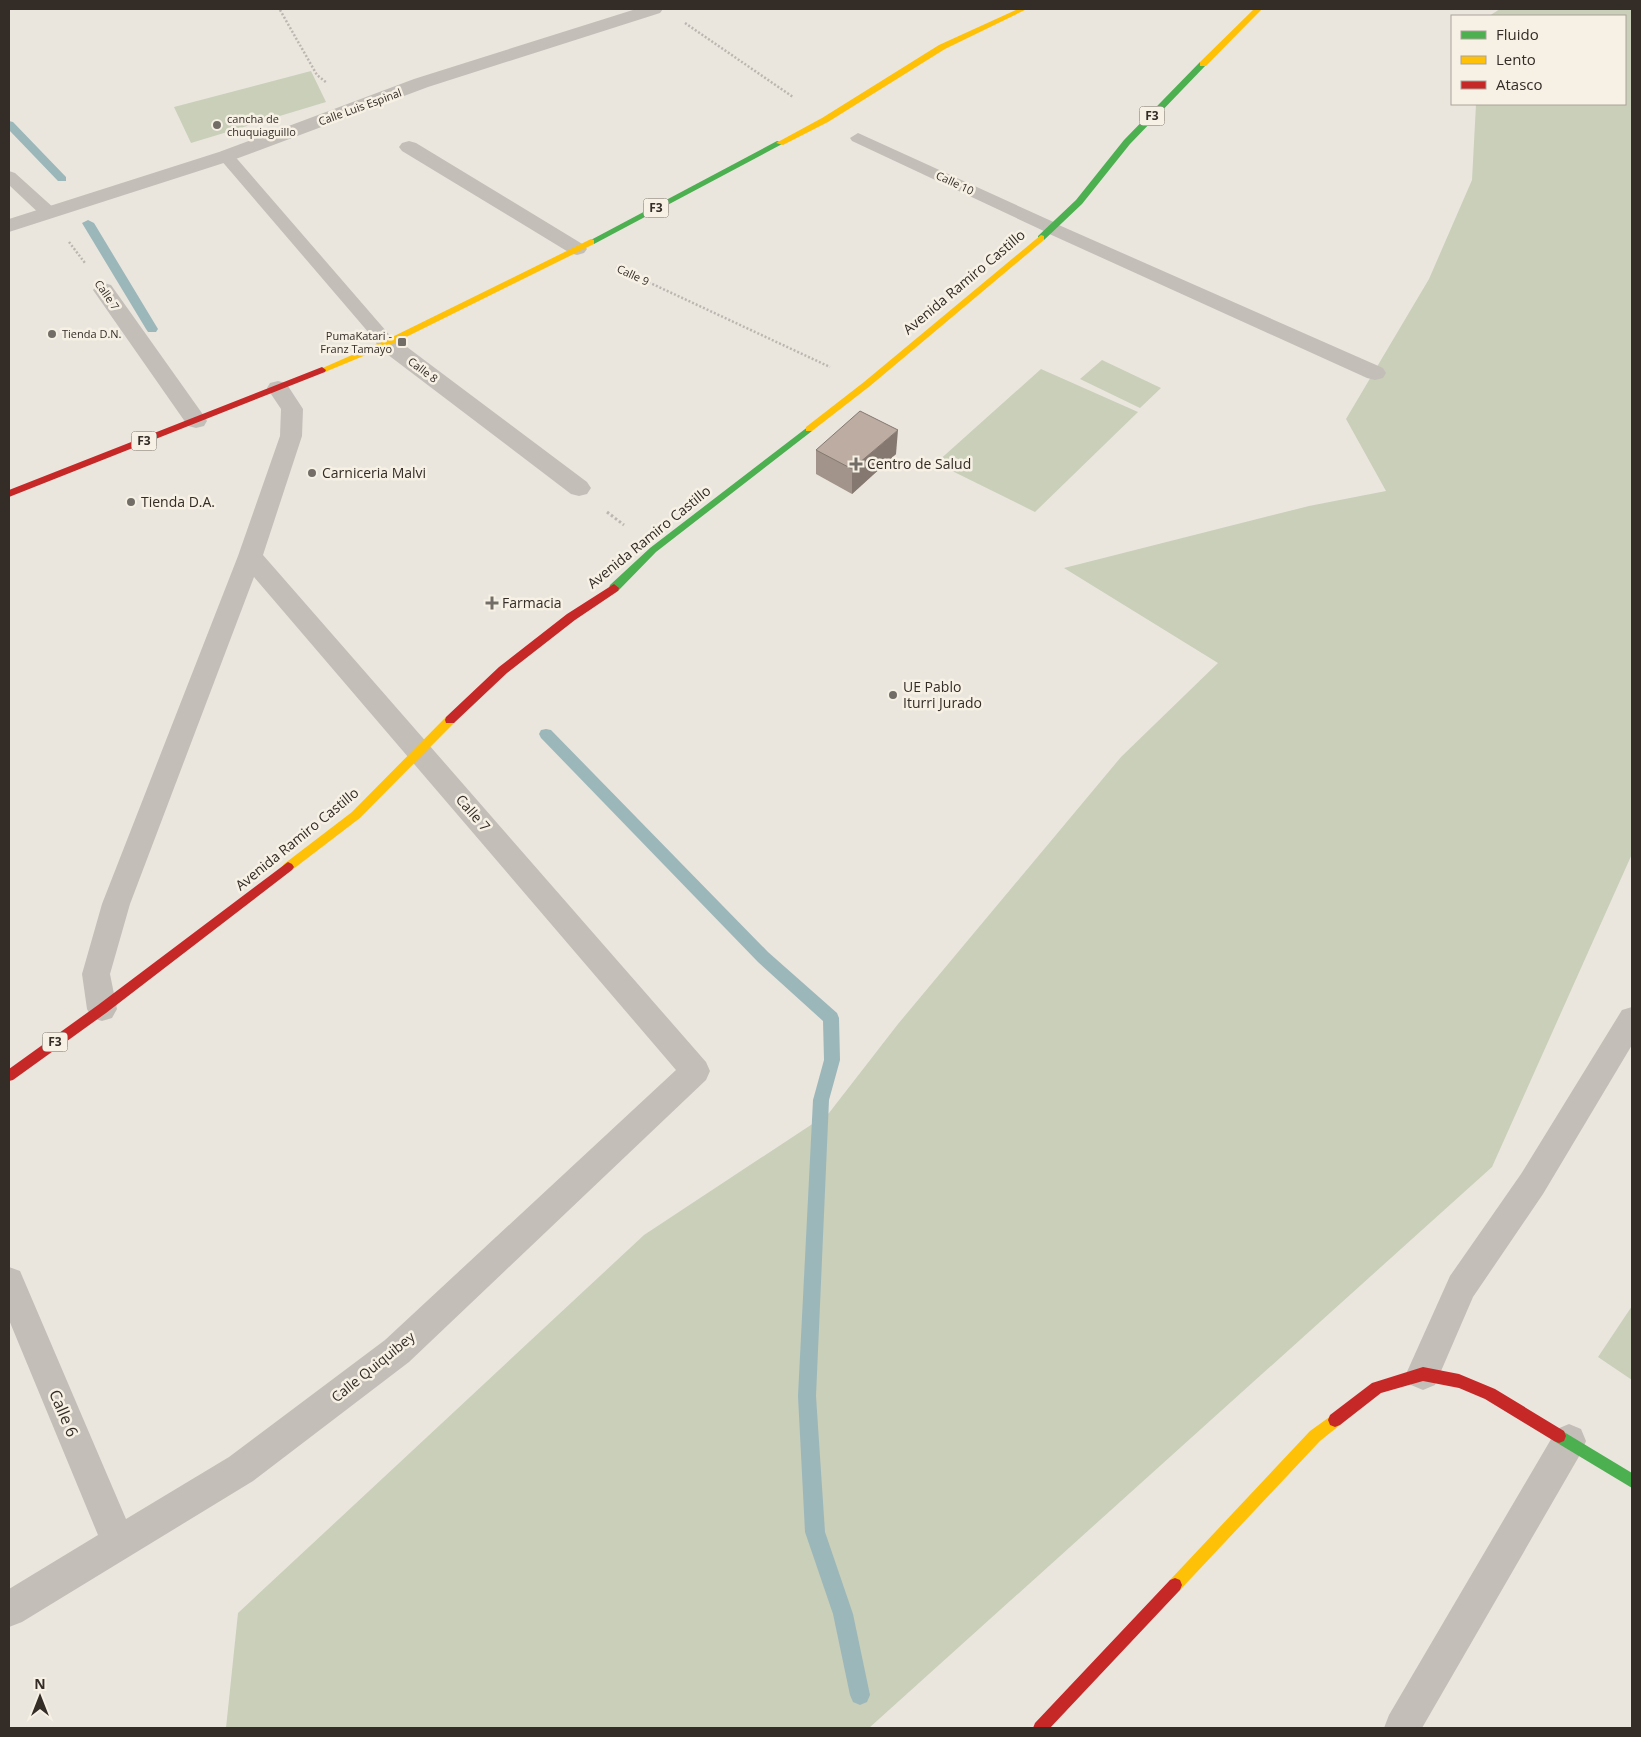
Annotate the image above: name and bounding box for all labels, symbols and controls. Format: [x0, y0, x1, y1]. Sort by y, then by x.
legend [1451, 15, 1626, 105]
text: Fluido [1496, 24, 1539, 44]
text: Lento [1496, 49, 1536, 69]
text: Atasco [1496, 74, 1543, 94]
street label: Calle Luis Espinal [316, 85, 404, 129]
road number: F3 [1140, 106, 1164, 125]
place label: cancha de chuquiaguillo [227, 111, 296, 139]
marker: cancha de chuquiaguillo [211, 119, 223, 131]
street label: Calle 10 [934, 167, 977, 198]
road number: F3 [644, 198, 668, 218]
street label: Avenida Ramiro Castillo [899, 225, 1029, 338]
street label: Calle 9 [615, 261, 652, 289]
street label: Calle 7 [92, 277, 123, 313]
place label: Tienda D.N. [62, 326, 122, 341]
marker: Tienda D.N. [46, 328, 58, 340]
place label: PumaKatari - Franz Tamayo [320, 328, 392, 356]
marker: PumaKatari - Franz Tamayo [396, 336, 408, 348]
street label: Calle 8 [405, 353, 441, 386]
road number: F3 [132, 432, 156, 451]
place label: Centro de Salud [867, 454, 971, 473]
marker: Centro de Salud [849, 457, 863, 471]
place label: Carniceria Malvi [322, 463, 426, 482]
marker: Carniceria Malvi [306, 467, 318, 479]
street label: Avenida Ramiro Castillo [583, 481, 714, 592]
place label: Tienda D.A. [141, 492, 215, 511]
marker: Tienda D.A. [125, 496, 137, 508]
place label: Farmacia [502, 593, 562, 612]
marker: Farmacia [486, 597, 498, 609]
place label: UE Pablo Iturri Jurado [903, 677, 982, 712]
marker: UE Pablo Iturri Jurado [887, 689, 899, 701]
street label: Avenida Ramiro Castillo [231, 783, 362, 894]
street label: Calle 7 [452, 790, 495, 835]
road number: F3 [42, 1032, 68, 1052]
street label: Calle Quiquibey [327, 1326, 419, 1406]
street label: Calle 6 [44, 1386, 84, 1440]
north arrow [15, 1672, 65, 1722]
text: N [34, 1674, 46, 1693]

